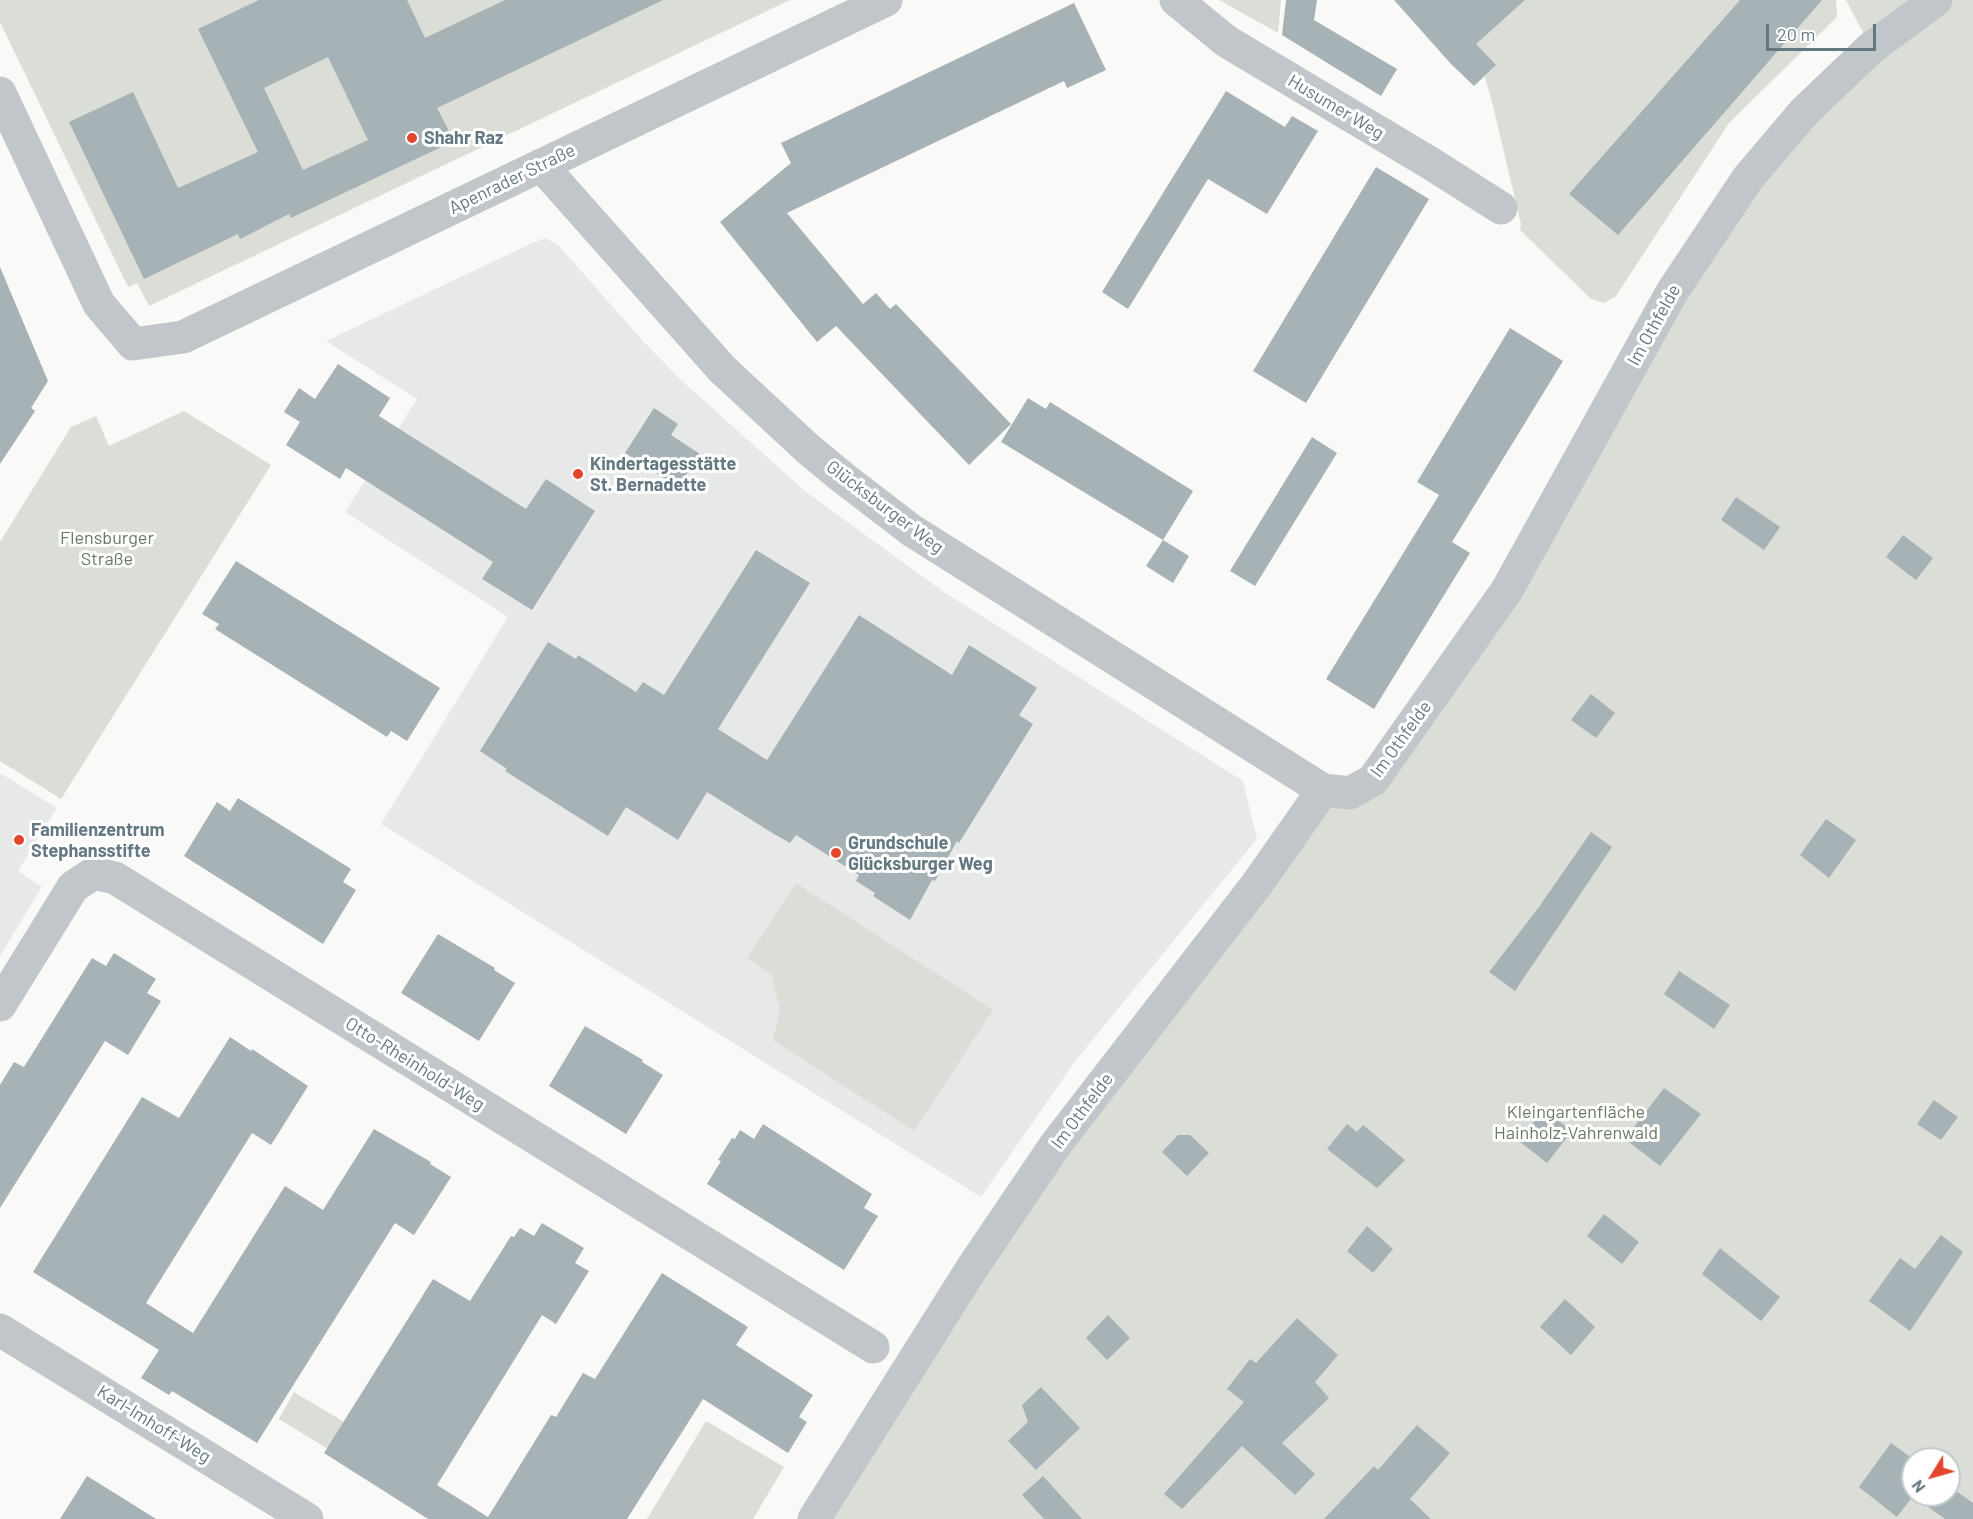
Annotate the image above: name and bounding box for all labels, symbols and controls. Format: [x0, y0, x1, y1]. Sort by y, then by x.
scale bar [1769, 12, 1878, 50]
text: 20 m [1777, 23, 1815, 45]
street label: Husumer Weg [1284, 70, 1388, 144]
place label: Shahr Raz [424, 127, 503, 149]
marker: Shahr Raz [405, 131, 419, 145]
street label: Apenrader Straße [445, 139, 579, 219]
street label: Im Othfelde [1623, 281, 1685, 369]
place label: Kindertagesstätte St. Bernadette [590, 453, 736, 496]
street label: Glücksburger Weg [822, 456, 948, 558]
marker: Kindertagesstätte St. Bernadette [571, 467, 585, 481]
park label: Flensburger Straße [60, 527, 154, 570]
street label: Im Othfelde [1366, 697, 1436, 781]
place label: Familienzentrum Stephansstifte [31, 819, 165, 862]
place label: Grundschule Glücksburger Weg [848, 832, 993, 874]
marker: Familienzentrum Stephansstifte [12, 833, 26, 847]
marker: Grundschule Glücksburger Weg [829, 846, 843, 860]
street label: Otto-Rheinhold-Weg [341, 1012, 489, 1116]
street label: Im Othfelde [1046, 1069, 1118, 1153]
park label: Kleingartenfläche Hainholz-Vahrenwald [1494, 1101, 1658, 1144]
street label: Karl-Imhoff-Weg [93, 1380, 215, 1468]
north arrow [1901, 1447, 1961, 1507]
text: N [1907, 1477, 1929, 1497]

